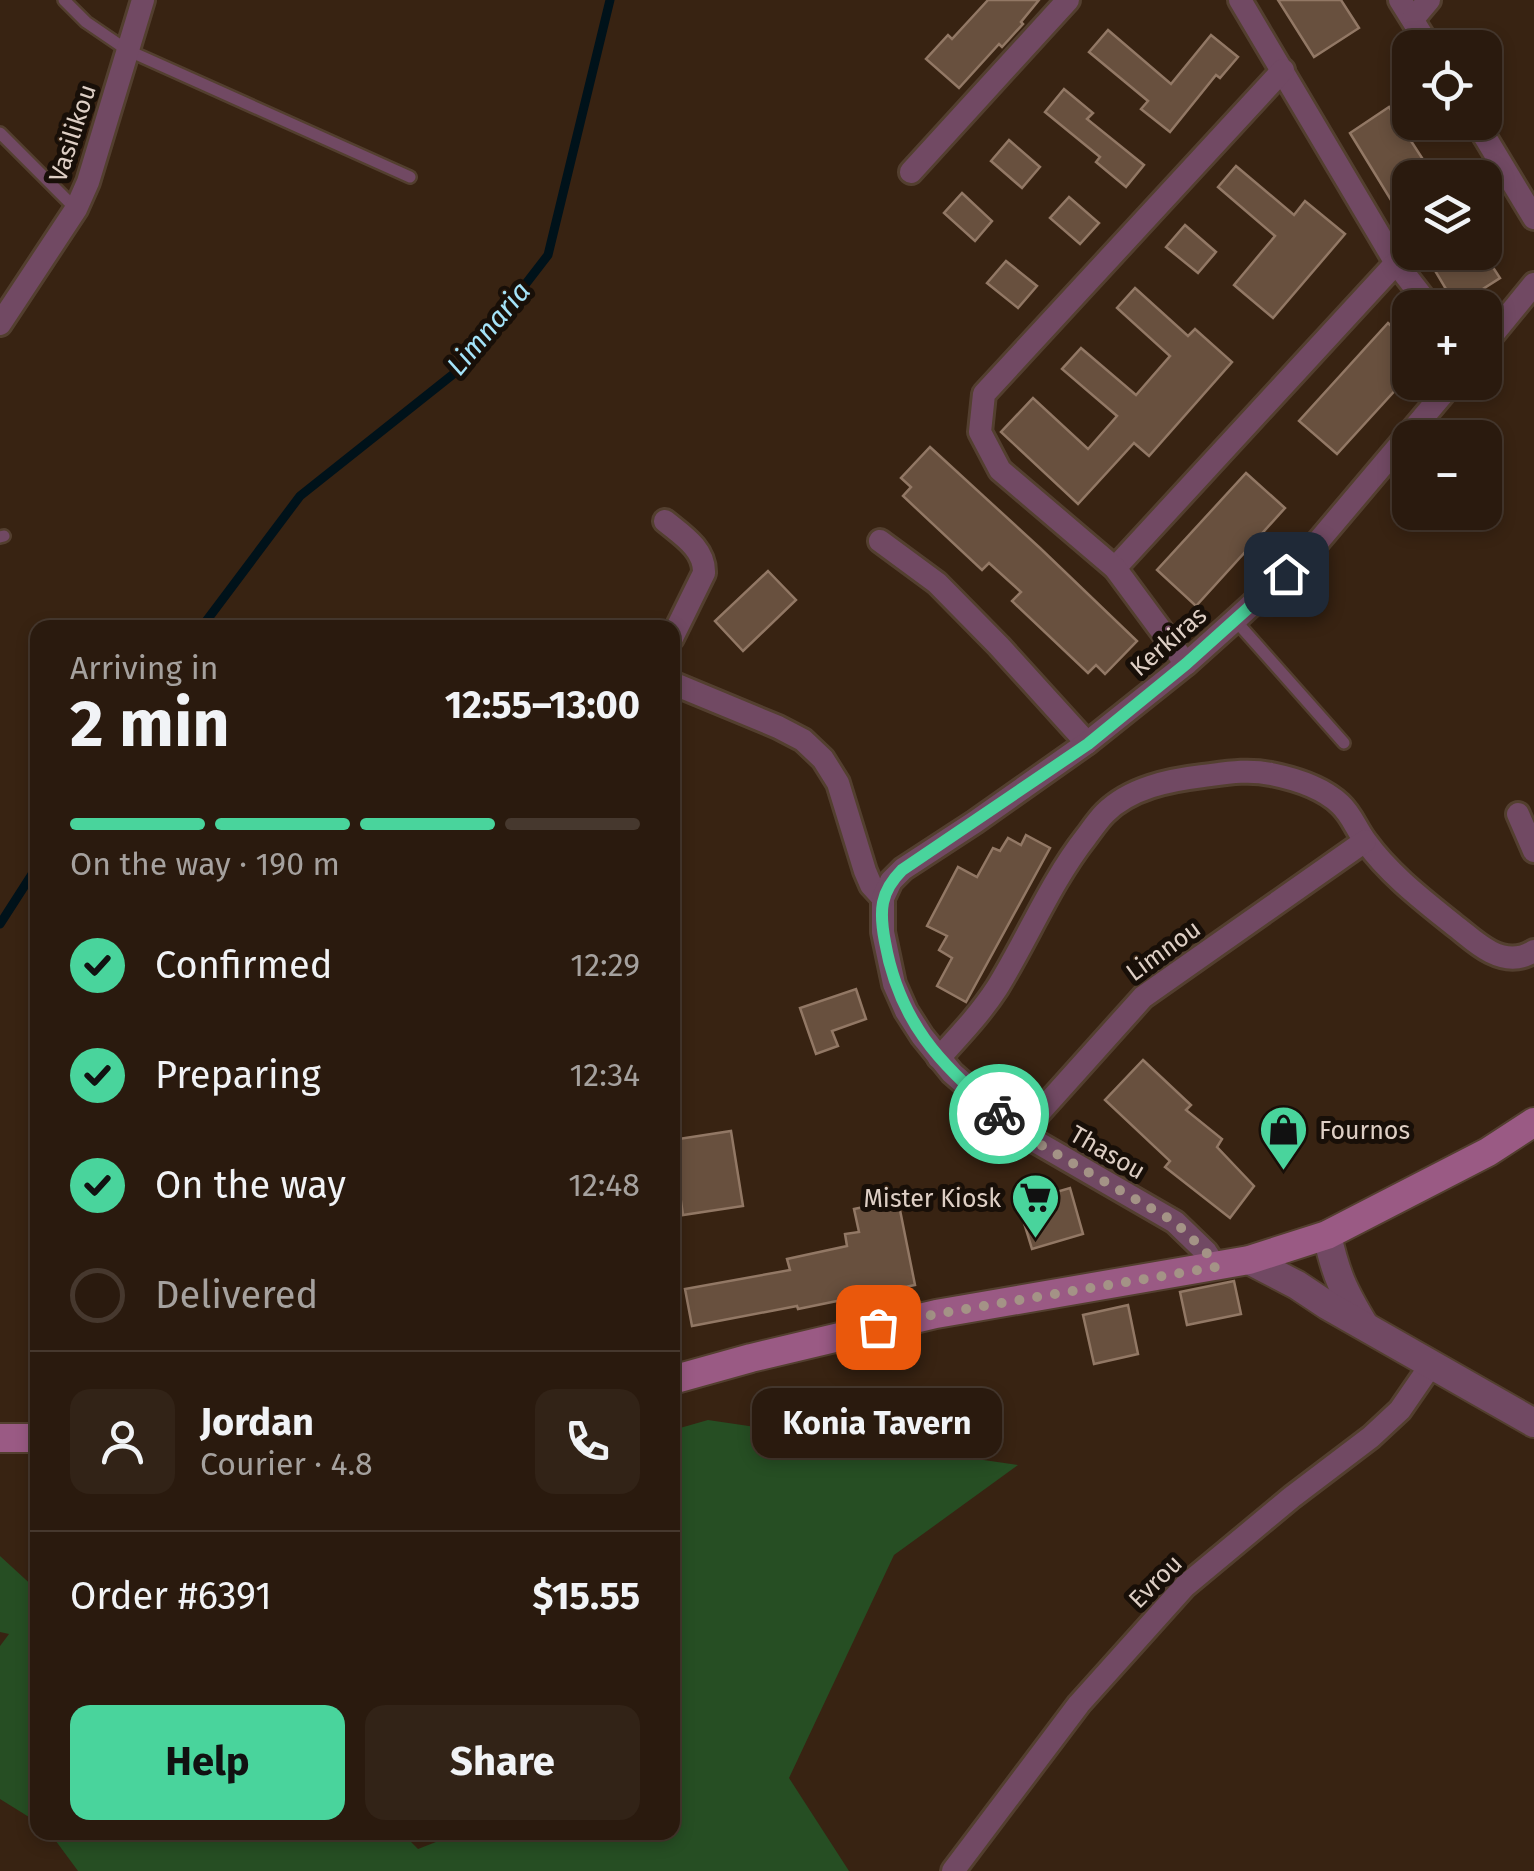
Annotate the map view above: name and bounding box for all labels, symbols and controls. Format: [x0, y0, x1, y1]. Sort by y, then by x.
map controls [1392, 30, 1502, 530]
button: locate [1392, 30, 1502, 140]
street label: Vasilikou [43, 81, 103, 186]
button: layers [1392, 160, 1502, 270]
water label: Limnaria [440, 275, 537, 382]
button: + [1392, 290, 1502, 400]
button: − [1392, 420, 1502, 530]
pin [1244, 532, 1329, 617]
icon: home [1259, 547, 1314, 602]
street label: Kerkiras [1124, 600, 1213, 683]
text: Arriving in [70, 649, 218, 687]
text: 12:55–13:00 [445, 682, 640, 728]
text: 2 min [70, 685, 230, 763]
text: On the way · 190 m [70, 845, 340, 883]
street label: Limnou [1120, 914, 1207, 988]
icon: check [70, 938, 125, 993]
text: Confirmed [155, 942, 333, 988]
text: 12:29 [570, 946, 640, 984]
icon: check [70, 1048, 125, 1103]
text: Preparing [155, 1052, 321, 1098]
text: 12:34 [570, 1056, 640, 1094]
courier [949, 1064, 1049, 1164]
icon: bike [972, 1087, 1027, 1142]
shop icon: Fournos [1258, 1104, 1310, 1172]
place label: Fournos [1319, 1116, 1410, 1146]
street label: Thasou [1065, 1119, 1150, 1186]
icon: check [70, 1158, 125, 1213]
text: On the way [155, 1162, 346, 1208]
text: 12:48 [568, 1166, 640, 1204]
supermarket icon: Mister Kiosk [1010, 1172, 1062, 1240]
place label: Mister Kiosk [863, 1184, 1001, 1214]
text: Delivered [155, 1272, 318, 1318]
pin [836, 1285, 921, 1370]
icon: bag [851, 1300, 906, 1355]
callout: Konia Tavern [753, 1387, 1003, 1457]
button: person [70, 1389, 175, 1494]
button: phone [535, 1389, 640, 1494]
text: Jordan [200, 1399, 314, 1445]
text: Konia Tavern [783, 1404, 971, 1442]
text: Courier · 4.8 [200, 1445, 373, 1483]
street label: Evrou [1123, 1549, 1189, 1615]
text: Order #6391 [70, 1573, 272, 1619]
text: $15.55 [532, 1573, 640, 1619]
button: Help [70, 1705, 345, 1820]
button: Share [365, 1705, 640, 1820]

